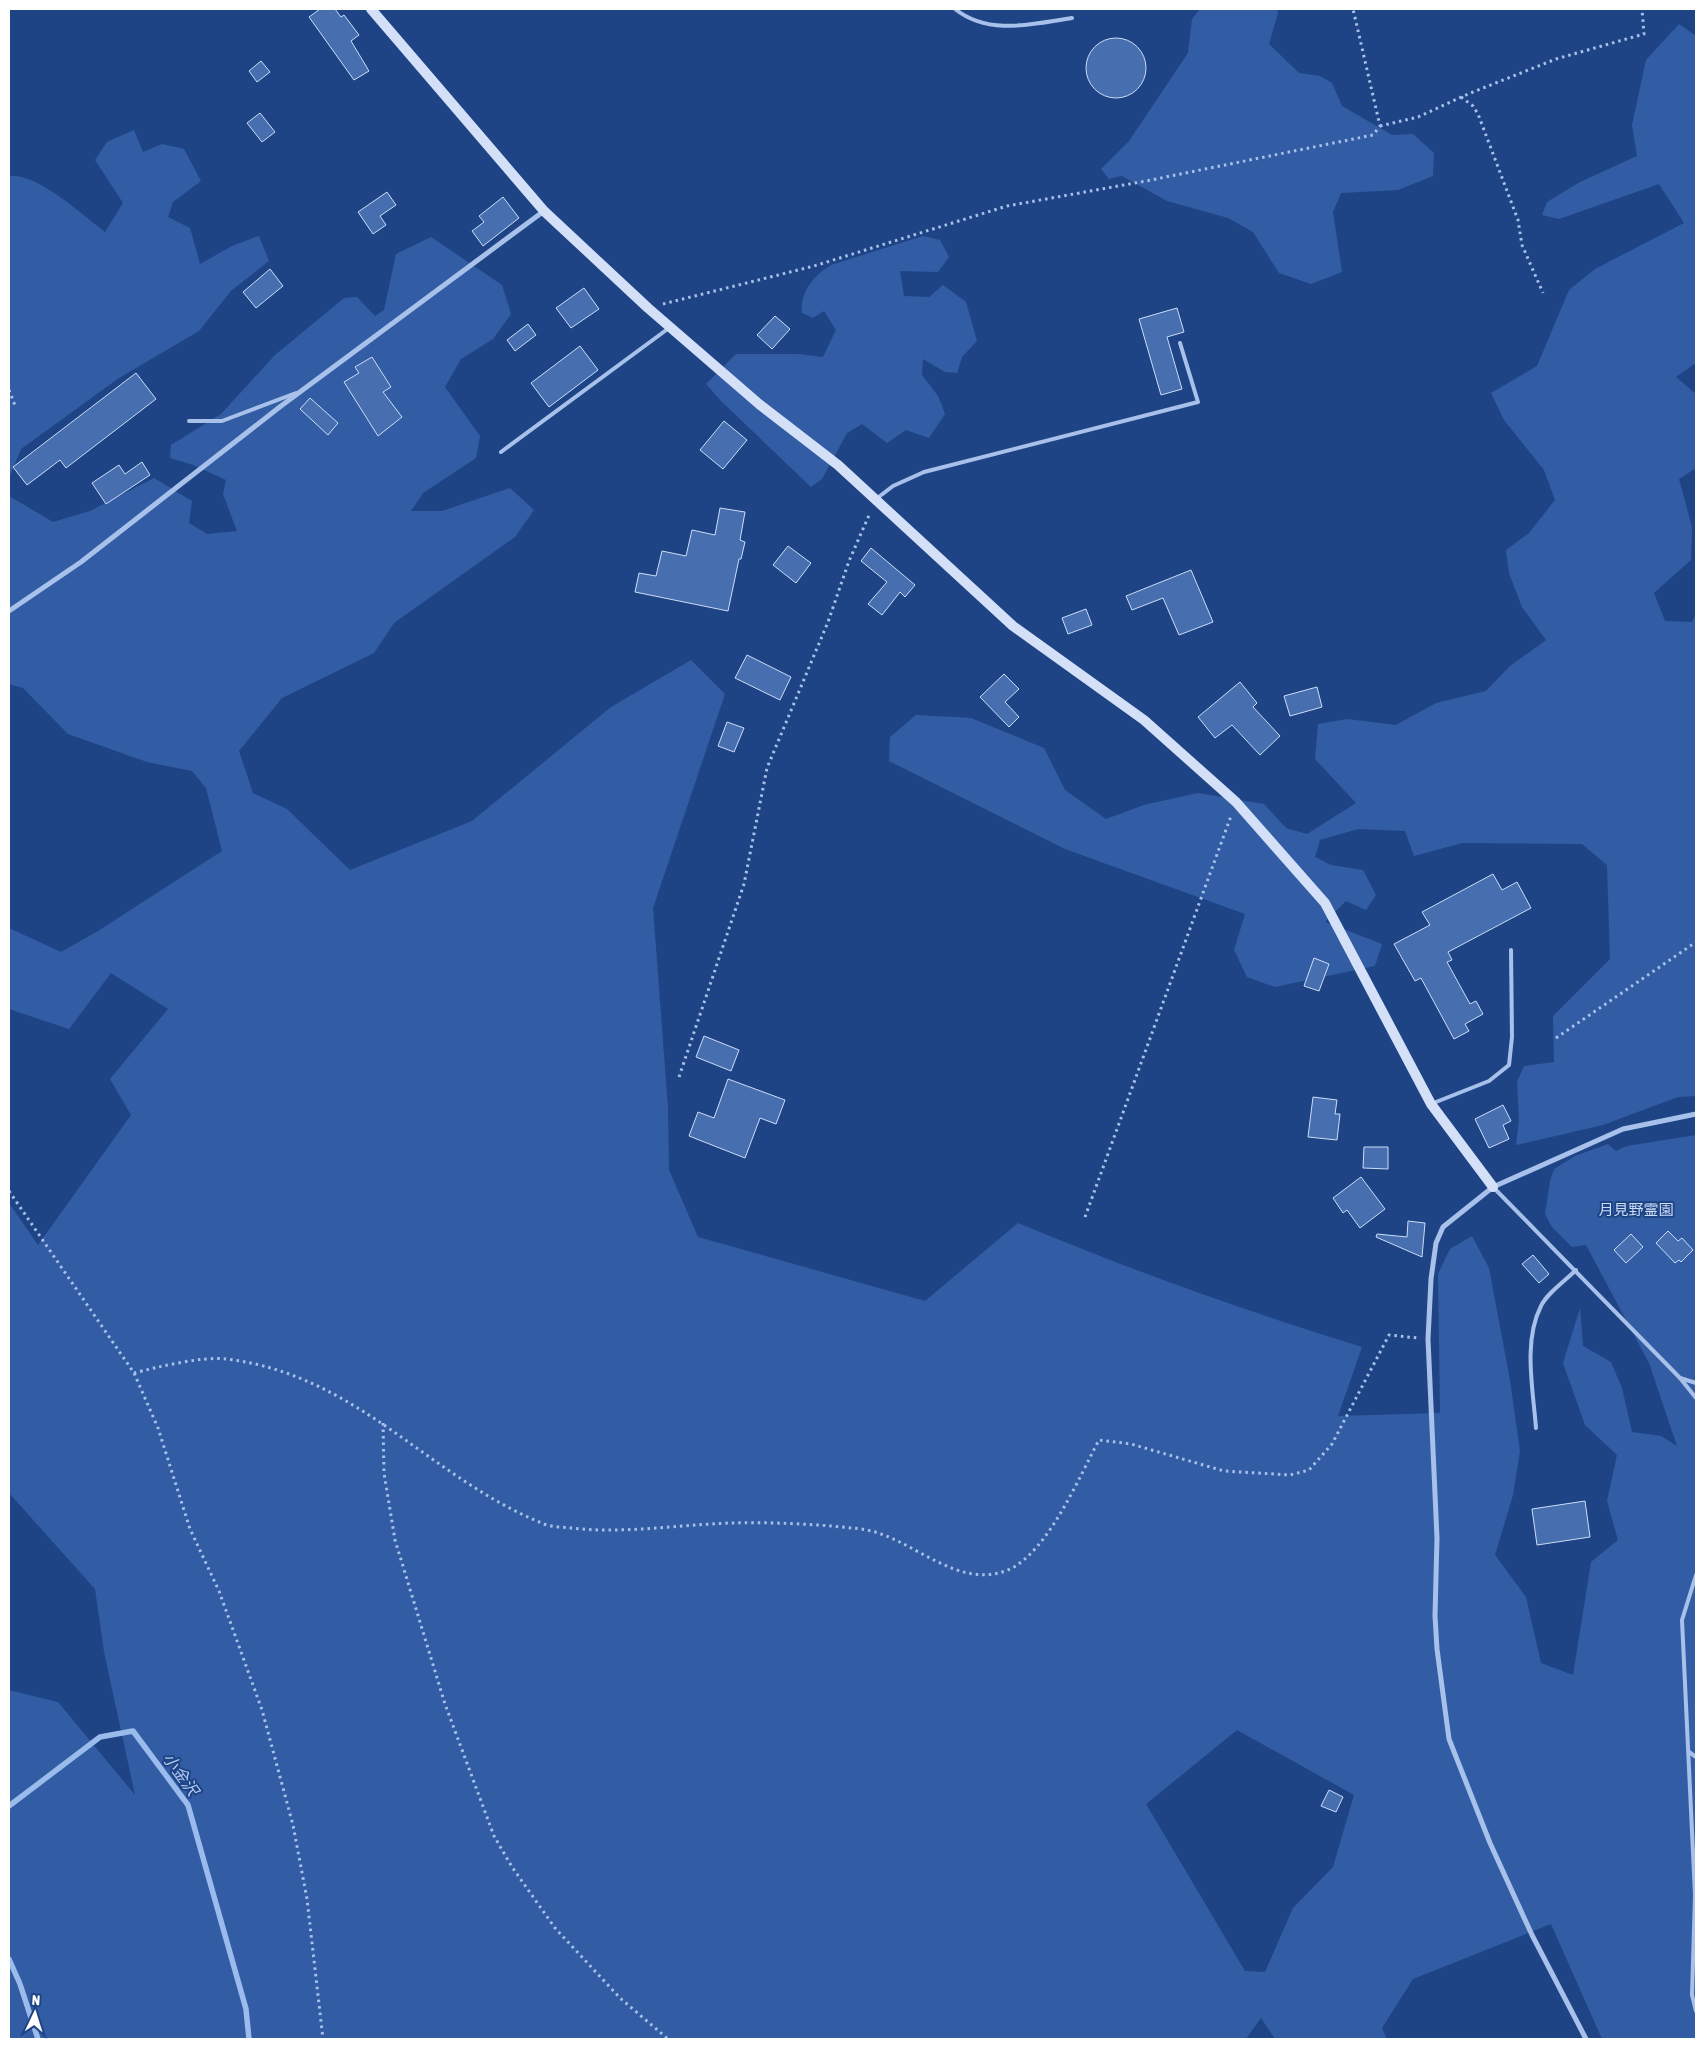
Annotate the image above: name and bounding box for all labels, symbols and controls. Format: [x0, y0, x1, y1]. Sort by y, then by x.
park label: 月見野霊園 [1598, 1201, 1674, 1218]
water label: 小金沢 [160, 1749, 204, 1800]
north arrow [10, 1988, 60, 2038]
text: N [31, 1992, 41, 2008]

